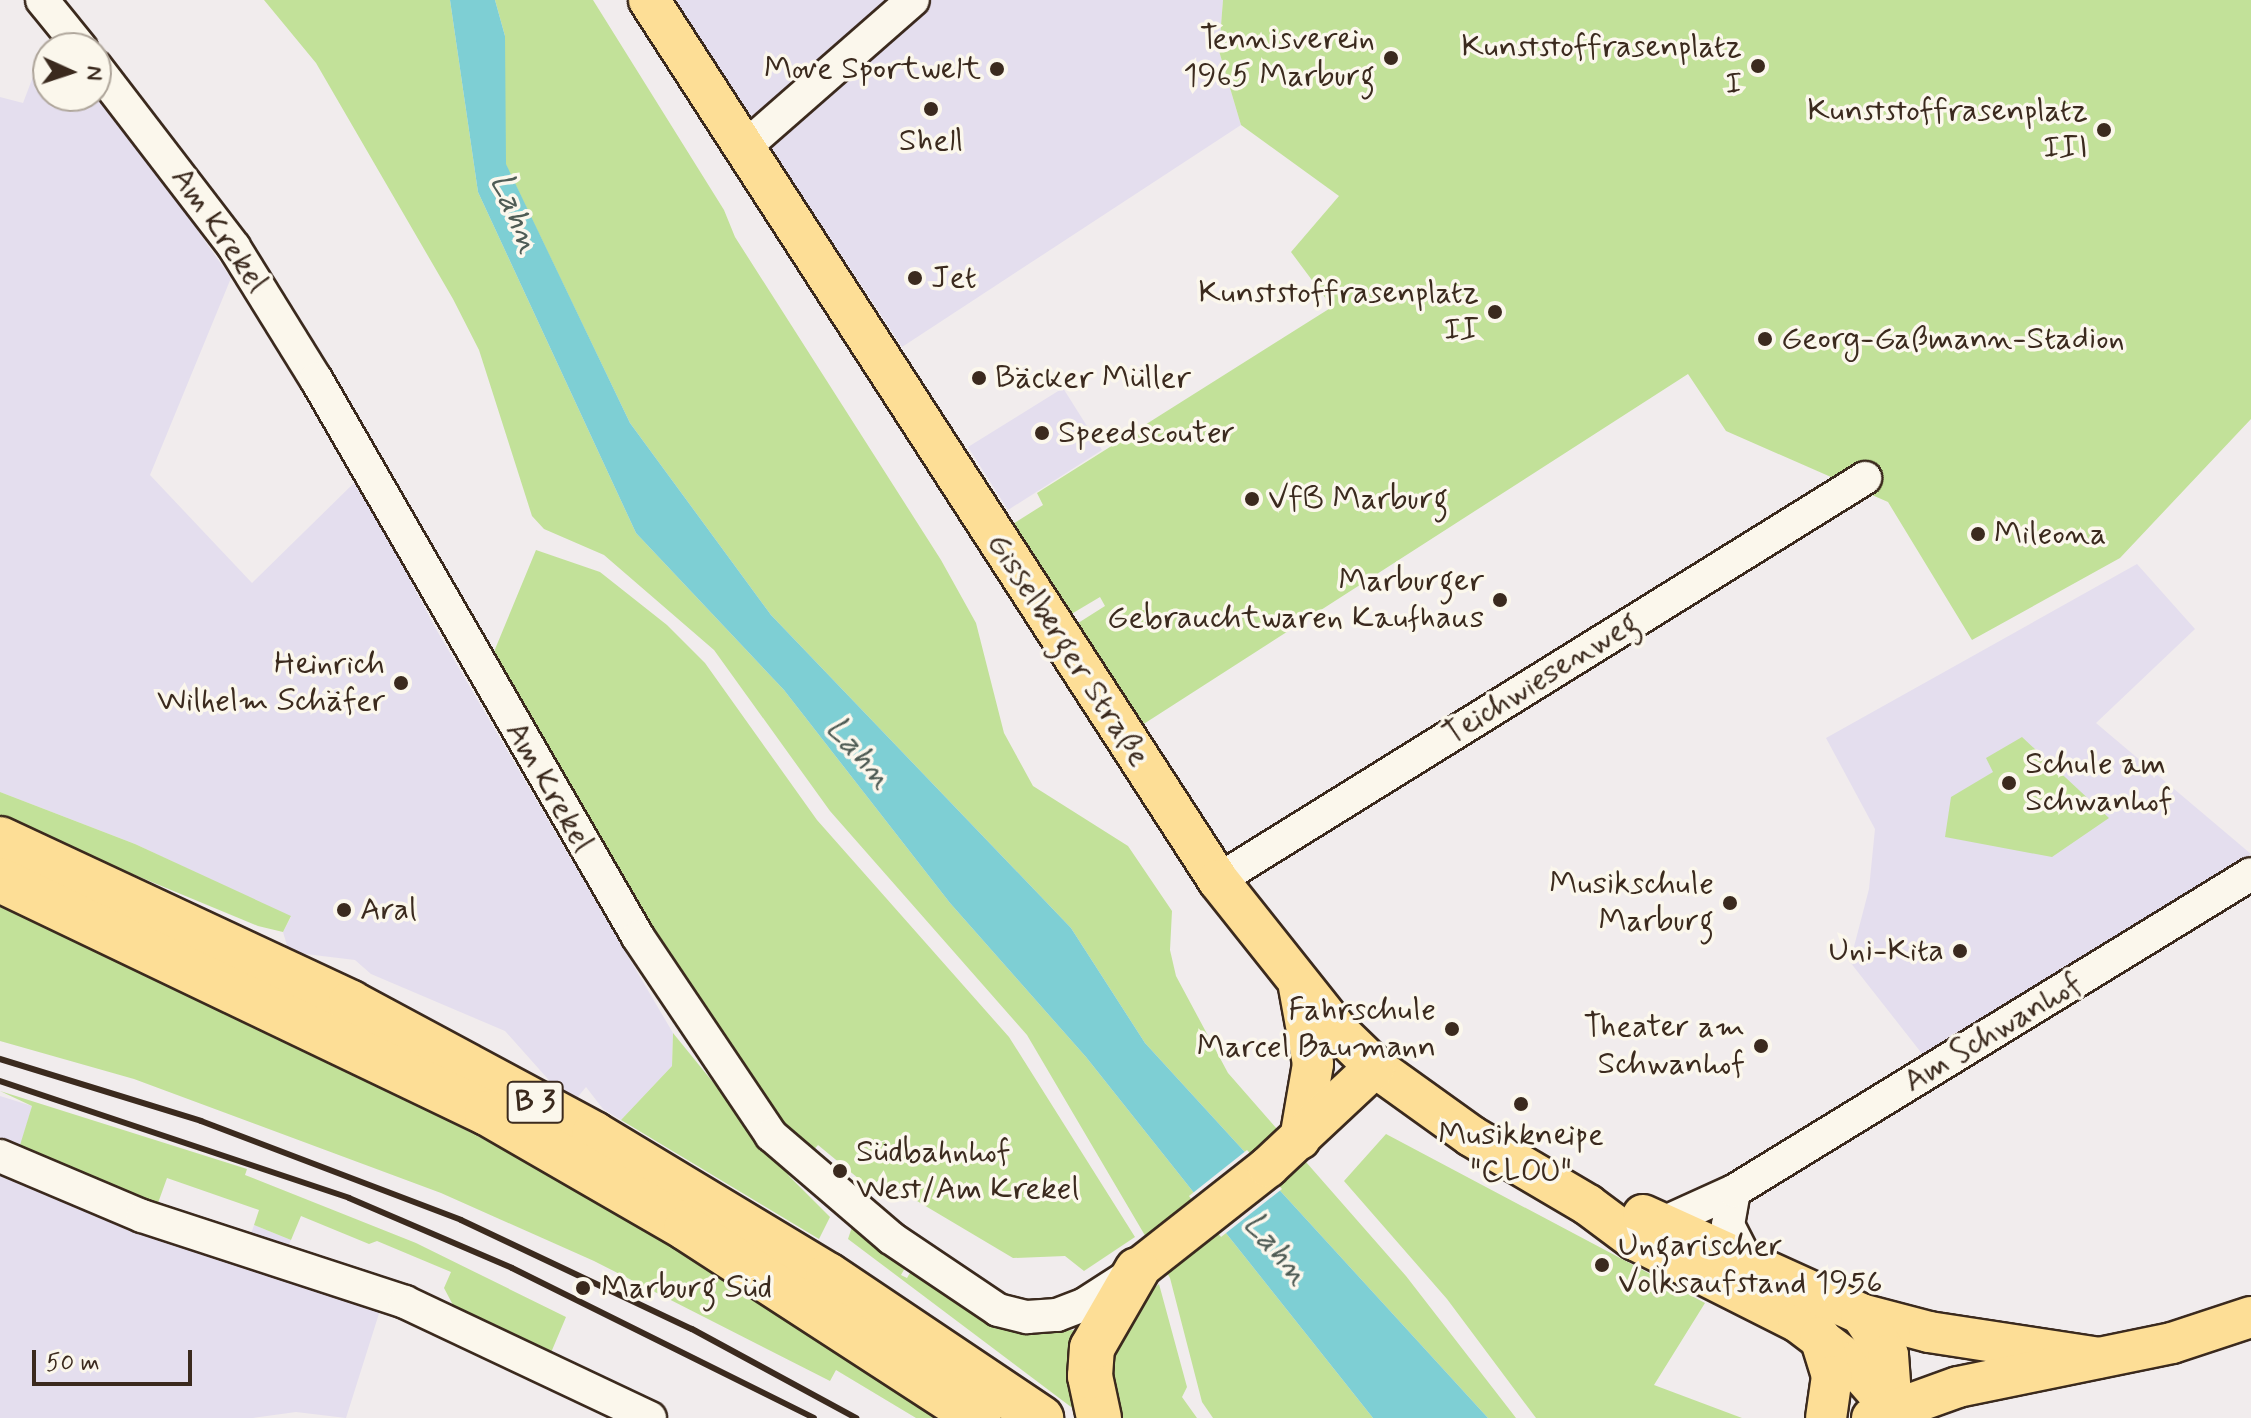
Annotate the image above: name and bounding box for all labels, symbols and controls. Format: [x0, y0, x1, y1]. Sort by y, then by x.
place label: Tennisverein 1965 Marburg [1183, 21, 1375, 96]
place label: Kunststoffrasenplatz I [1461, 29, 1742, 104]
north arrow [32, 32, 112, 112]
marker: Tennisverein 1965 Marburg [1382, 49, 1400, 67]
place label: Move Sportwelt [764, 50, 981, 88]
marker: Kunststoffrasenplatz I [1749, 57, 1767, 75]
marker: Move Sportwelt [988, 60, 1006, 78]
text: N [80, 65, 108, 81]
place label: Kunststoffrasenplatz III [1807, 93, 2088, 168]
marker: Shell [922, 100, 940, 118]
marker: Kunststoffrasenplatz III [2095, 121, 2113, 139]
place label: Shell [899, 122, 963, 160]
street label: Am Krekel [162, 160, 276, 300]
water label: Lahn [481, 167, 549, 259]
place label: Jet [931, 259, 977, 297]
marker: Jet [906, 269, 924, 287]
place label: Kunststoffrasenplatz II [1198, 275, 1479, 350]
marker: Kunststoffrasenplatz II [1486, 303, 1504, 321]
place label: Georg-Gaßmann-Stadion [1781, 320, 2125, 358]
marker: Georg-Gaßmann-Stadion [1756, 330, 1774, 348]
place label: Bäcker Müller [995, 359, 1191, 397]
marker: Bäcker Müller [970, 369, 988, 387]
place label: Speedscouter [1058, 414, 1235, 452]
marker: Speedscouter [1033, 424, 1051, 442]
place label: VfB Marburg [1268, 480, 1448, 518]
marker: VfB Marburg [1243, 490, 1261, 508]
place label: Mileona [1994, 515, 2106, 553]
marker: Mileona [1969, 525, 1987, 543]
street label: Gisselberger Straße [978, 526, 1158, 774]
place label: Marburger Gebrauchtwaren Kaufhaus [1112, 563, 1484, 638]
marker: Marburger Gebrauchtwaren Kaufhaus [1491, 591, 1509, 609]
street label: Teichwiesenweg [1436, 604, 1646, 754]
place label: Heinrich Wilhelm Schäfer [157, 646, 385, 721]
marker: Heinrich Wilhelm Schäfer [392, 674, 410, 692]
water label: Lahn [816, 708, 902, 798]
street label: Am Krekel [497, 716, 601, 858]
place label: Schule am Schwanhof [2025, 746, 2173, 821]
marker: Schule am Schwanhof [2000, 774, 2018, 792]
place label: Musikschule Marburg [1549, 866, 1714, 941]
place label: Aral [360, 891, 417, 929]
marker: Musikschule Marburg [1721, 894, 1739, 912]
marker: Aral [335, 901, 353, 919]
place label: Uni-Kita [1829, 932, 1944, 970]
marker: Uni-Kita [1951, 942, 1969, 960]
street label: Am Schwanhof [1896, 964, 2090, 1102]
place label: Fahrschule Marcel Baumann [1197, 992, 1436, 1067]
place label: Theater am Schwanhof [1589, 1009, 1745, 1084]
marker: Fahrschule Marcel Baumann [1443, 1020, 1461, 1038]
marker: Theater am Schwanhof [1752, 1037, 1770, 1055]
road number: B 3 [505, 1076, 565, 1128]
marker: Musikkneipe "CLOU" [1512, 1095, 1530, 1113]
place label: Musikkneipe "CLOU" [1438, 1117, 1604, 1192]
place label: Südbahnhof West/Am Krekel [856, 1134, 1078, 1209]
marker: Südbahnhof West/Am Krekel [831, 1162, 849, 1180]
water label: Lahn [1234, 1204, 1318, 1294]
place label: Ungarischer Volksaufstand 1956 [1618, 1228, 1883, 1303]
marker: Ungarischer Volksaufstand 1956 [1593, 1256, 1611, 1274]
place label: Marburg Süd [601, 1269, 772, 1307]
marker: Marburg Süd [572, 1277, 594, 1299]
scale bar [36, 1334, 196, 1384]
text: 50 m [46, 1348, 100, 1379]

